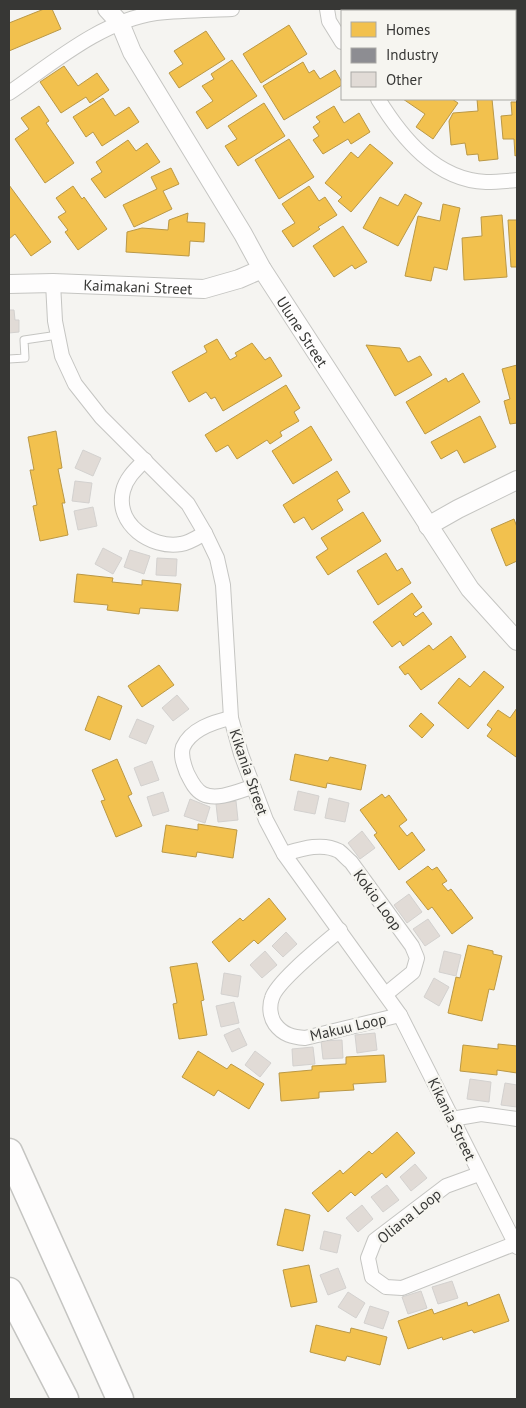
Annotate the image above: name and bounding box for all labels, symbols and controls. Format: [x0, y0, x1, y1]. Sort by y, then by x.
legend [341, 10, 516, 100]
text: Homes [386, 20, 430, 39]
text: Industry [386, 45, 438, 64]
text: Other [386, 70, 422, 89]
street label: Kaimakani Street [83, 275, 193, 298]
street label: Ulune Street [273, 293, 333, 370]
street label: Kikania Street [225, 726, 273, 818]
street label: Kokio Loop [350, 866, 406, 934]
street label: Makuu Loop [308, 1009, 388, 1045]
street label: Kikania Street [424, 1074, 480, 1164]
street label: Oliana Loop [373, 1184, 445, 1248]

